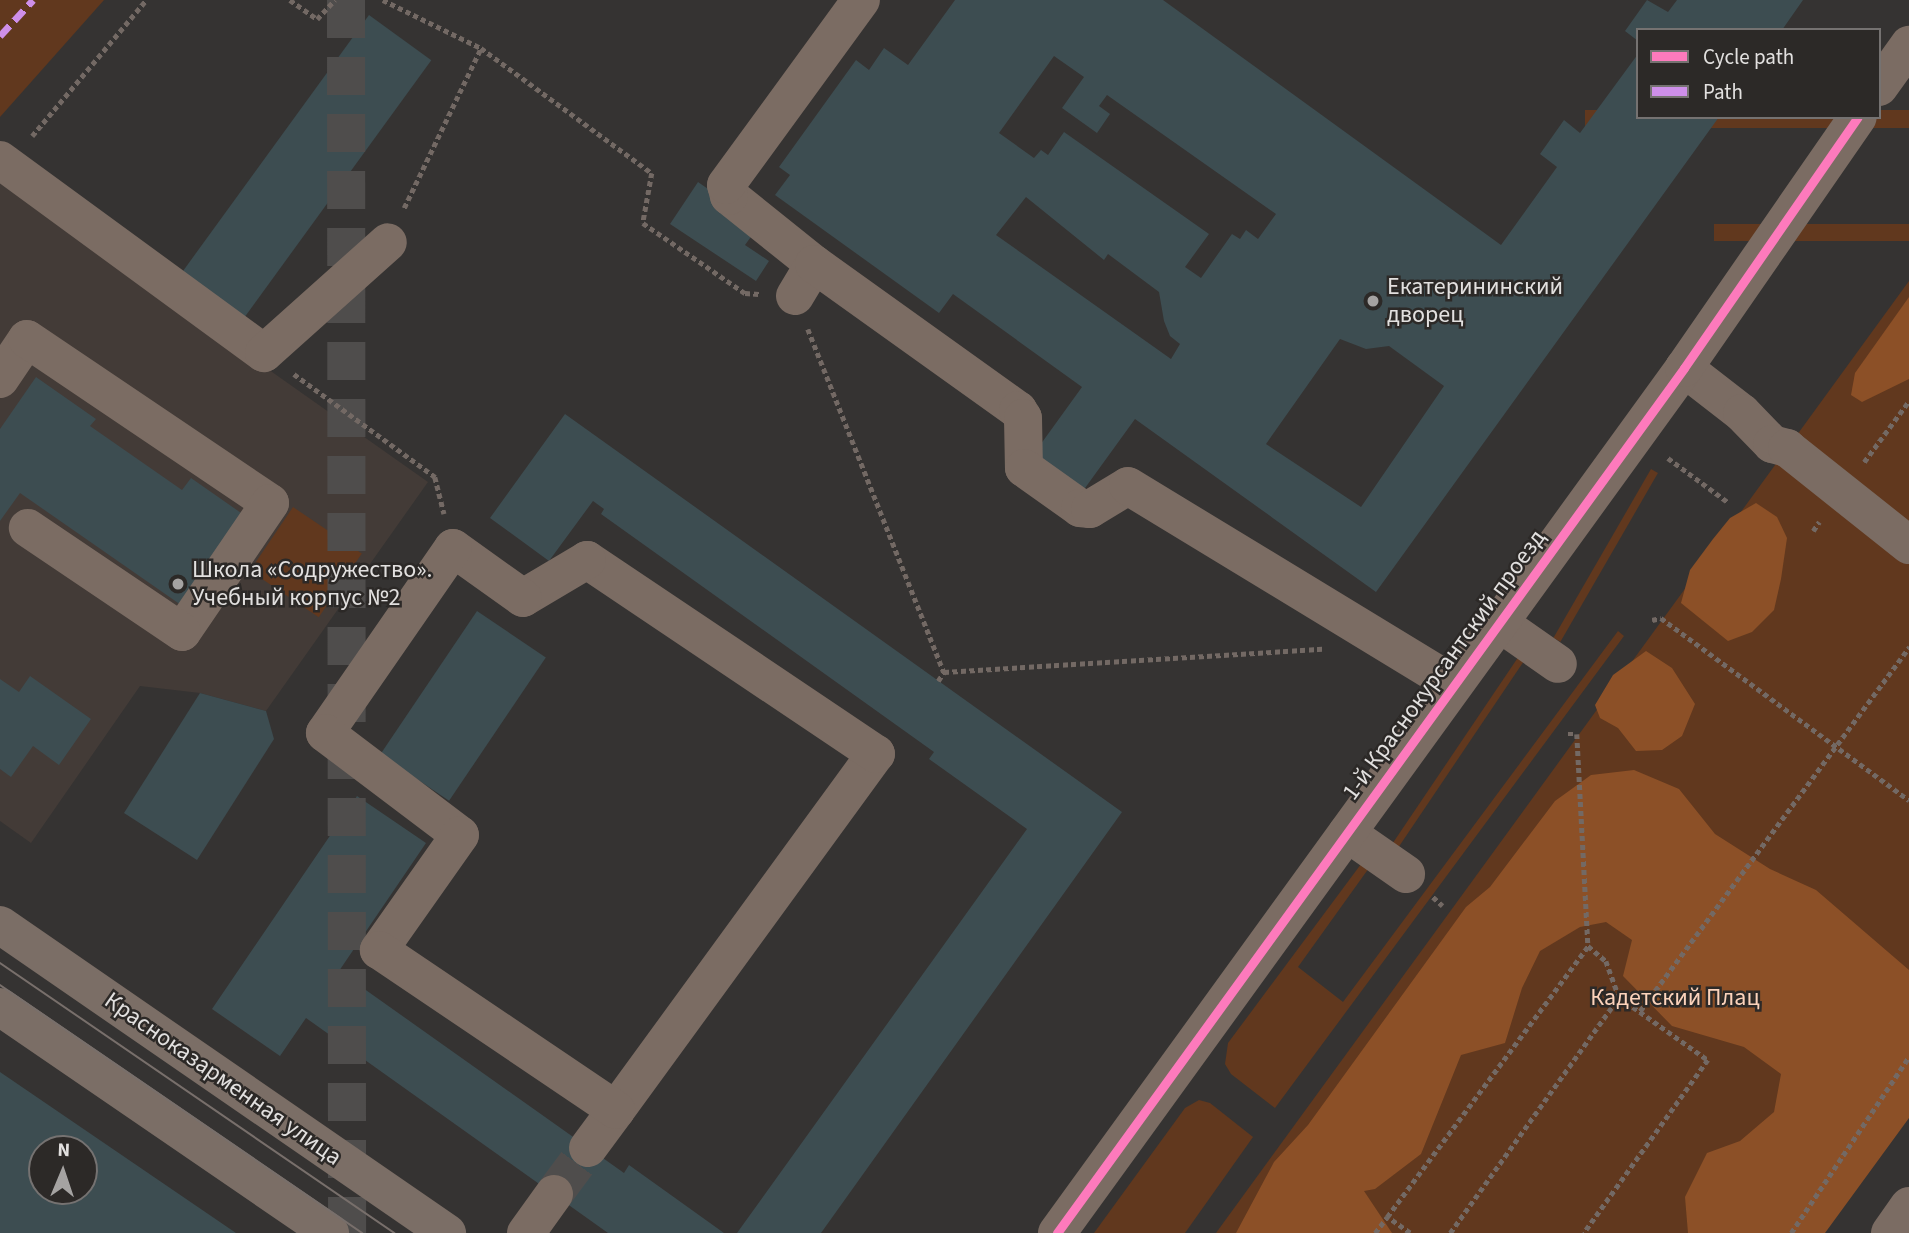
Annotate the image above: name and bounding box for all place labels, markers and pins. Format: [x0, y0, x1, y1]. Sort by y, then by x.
place label: Екатерининский дворец [1387, 273, 1563, 329]
marker: Екатерининский дворец [1365, 293, 1381, 309]
place label: Школа «Содружество». Учебный корпус №2 [192, 556, 433, 612]
marker: Школа «Содружество». Учебный корпус №2 [170, 576, 186, 592]

